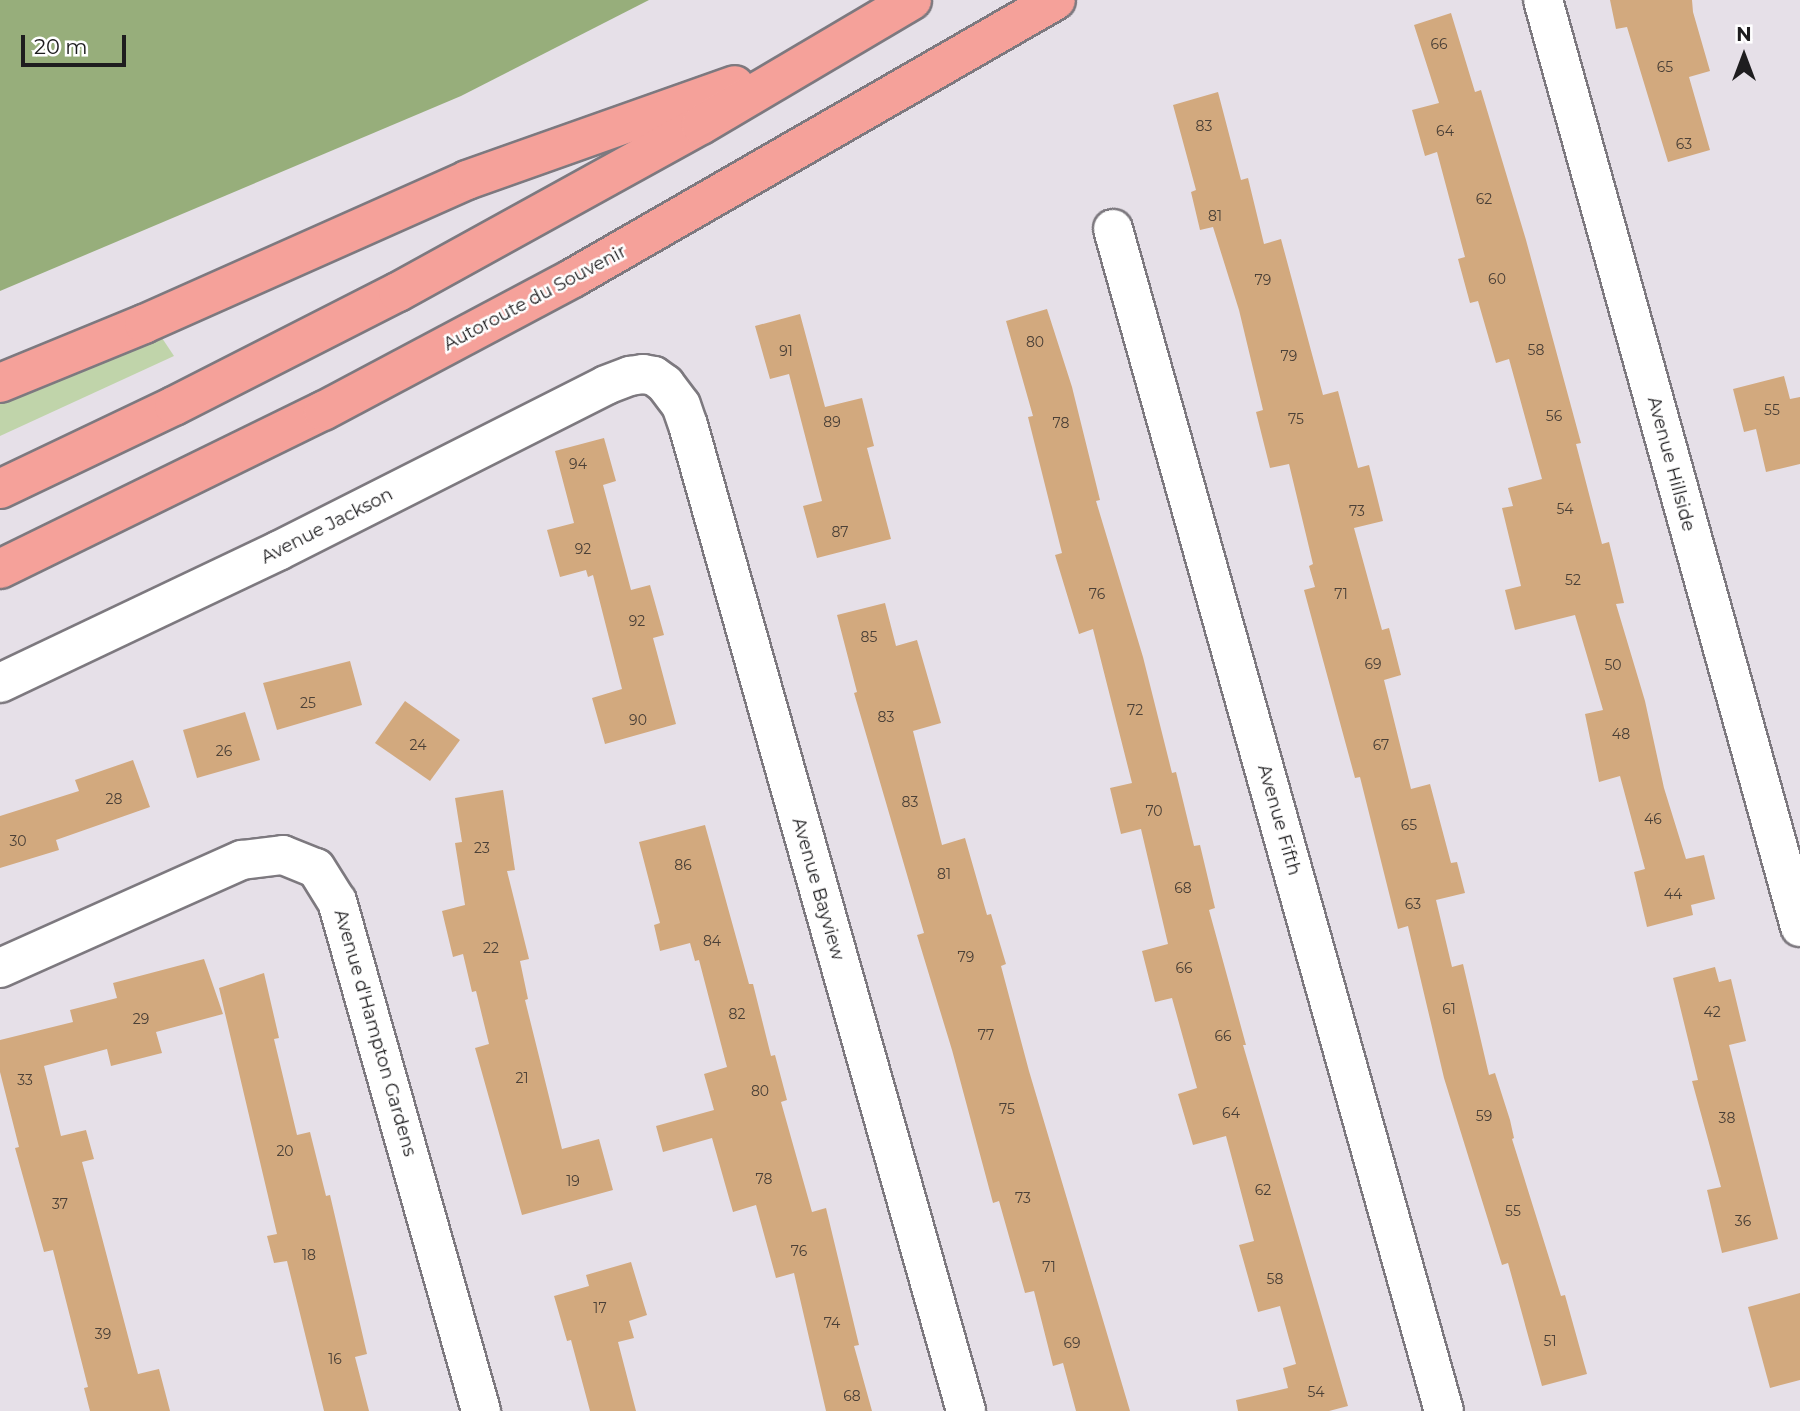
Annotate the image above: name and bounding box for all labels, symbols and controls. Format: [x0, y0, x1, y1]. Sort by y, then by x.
scale bar [24, 21, 130, 65]
north arrow [1709, 21, 1779, 91]
text: N [1736, 23, 1752, 46]
text: 20 m [34, 34, 88, 59]
house number: 66 [1430, 36, 1448, 52]
house number: 65 [1657, 59, 1673, 75]
house number: 83 [1196, 118, 1212, 134]
house number: 64 [1436, 123, 1454, 139]
house number: 63 [1676, 136, 1692, 152]
house number: 62 [1476, 191, 1492, 207]
house number: 81 [1208, 208, 1222, 224]
street label: Autoroute du Souvenir [440, 241, 630, 355]
house number: 60 [1488, 271, 1506, 287]
house number: 79 [1255, 272, 1271, 288]
house number: 80 [1026, 334, 1044, 350]
house number: 58 [1528, 342, 1544, 358]
house number: 91 [779, 343, 793, 359]
house number: 79 [1281, 348, 1297, 364]
street label: Avenue Hillside [1643, 394, 1699, 534]
house number: 55 [1764, 402, 1780, 418]
house number: 56 [1546, 408, 1562, 424]
house number: 75 [1288, 411, 1304, 427]
house number: 89 [823, 414, 841, 430]
house number: 78 [1053, 415, 1069, 431]
house number: 94 [569, 456, 587, 472]
street label: Avenue Jackson [258, 483, 396, 569]
house number: 54 [1556, 501, 1574, 517]
house number: 73 [1349, 503, 1365, 519]
house number: 87 [831, 524, 849, 540]
house number: 92 [575, 541, 591, 557]
house number: 52 [1565, 572, 1581, 588]
house number: 76 [1089, 586, 1105, 602]
house number: 71 [1334, 586, 1348, 602]
house number: 92 [629, 613, 645, 629]
house number: 85 [861, 629, 877, 645]
house number: 69 [1364, 656, 1382, 672]
house number: 50 [1604, 657, 1622, 673]
house number: 25 [300, 695, 316, 711]
house number: 72 [1127, 702, 1143, 718]
house number: 83 [878, 709, 894, 725]
house number: 90 [629, 712, 647, 728]
house number: 48 [1612, 726, 1630, 742]
house number: 24 [410, 737, 426, 753]
house number: 67 [1373, 737, 1389, 753]
house number: 26 [216, 743, 232, 759]
street label: Avenue Fifth [1253, 762, 1305, 878]
house number: 28 [106, 791, 122, 807]
house number: 83 [902, 794, 918, 810]
house number: 70 [1145, 803, 1163, 819]
house number: 46 [1644, 811, 1662, 827]
street label: Avenue Bayview [787, 815, 849, 963]
house number: 65 [1401, 817, 1417, 833]
house number: 30 [9, 833, 27, 849]
house number: 23 [474, 840, 490, 856]
house number: 86 [674, 857, 692, 873]
house number: 81 [937, 866, 951, 882]
house number: 68 [1174, 880, 1192, 896]
house number: 44 [1664, 886, 1682, 902]
house number: 63 [1405, 896, 1421, 912]
street label: Avenue d'Hampton Gardens [329, 907, 421, 1159]
house number: 84 [703, 933, 721, 949]
house number: 22 [483, 940, 499, 956]
house number: 79 [958, 949, 974, 965]
house number: 66 [1175, 960, 1193, 976]
house number: 61 [1442, 1001, 1456, 1017]
house number: 42 [1703, 1004, 1721, 1020]
house number: 82 [729, 1006, 745, 1022]
house number: 29 [133, 1011, 149, 1027]
house number: 77 [978, 1027, 994, 1043]
house number: 66 [1214, 1028, 1232, 1044]
house number: 21 [515, 1070, 529, 1086]
house number: 33 [17, 1072, 33, 1088]
house number: 80 [751, 1083, 769, 1099]
house number: 75 [999, 1101, 1015, 1117]
house number: 64 [1222, 1105, 1240, 1121]
house number: 59 [1476, 1108, 1492, 1124]
house number: 38 [1719, 1110, 1735, 1126]
house number: 20 [276, 1143, 294, 1159]
house number: 78 [756, 1171, 772, 1187]
house number: 19 [566, 1173, 580, 1189]
house number: 62 [1255, 1182, 1271, 1198]
house number: 73 [1015, 1190, 1031, 1206]
house number: 37 [52, 1196, 68, 1212]
house number: 55 [1505, 1203, 1521, 1219]
house number: 36 [1735, 1213, 1751, 1229]
house number: 76 [791, 1243, 807, 1259]
house number: 18 [302, 1247, 316, 1263]
house number: 71 [1042, 1259, 1056, 1275]
house number: 58 [1267, 1271, 1283, 1287]
house number: 17 [593, 1300, 607, 1316]
house number: 74 [824, 1315, 840, 1331]
house number: 39 [95, 1326, 111, 1342]
house number: 51 [1544, 1333, 1556, 1349]
house number: 69 [1063, 1335, 1081, 1351]
house number: 16 [328, 1351, 342, 1367]
house number: 54 [1307, 1384, 1325, 1400]
house number: 68 [843, 1388, 861, 1404]

